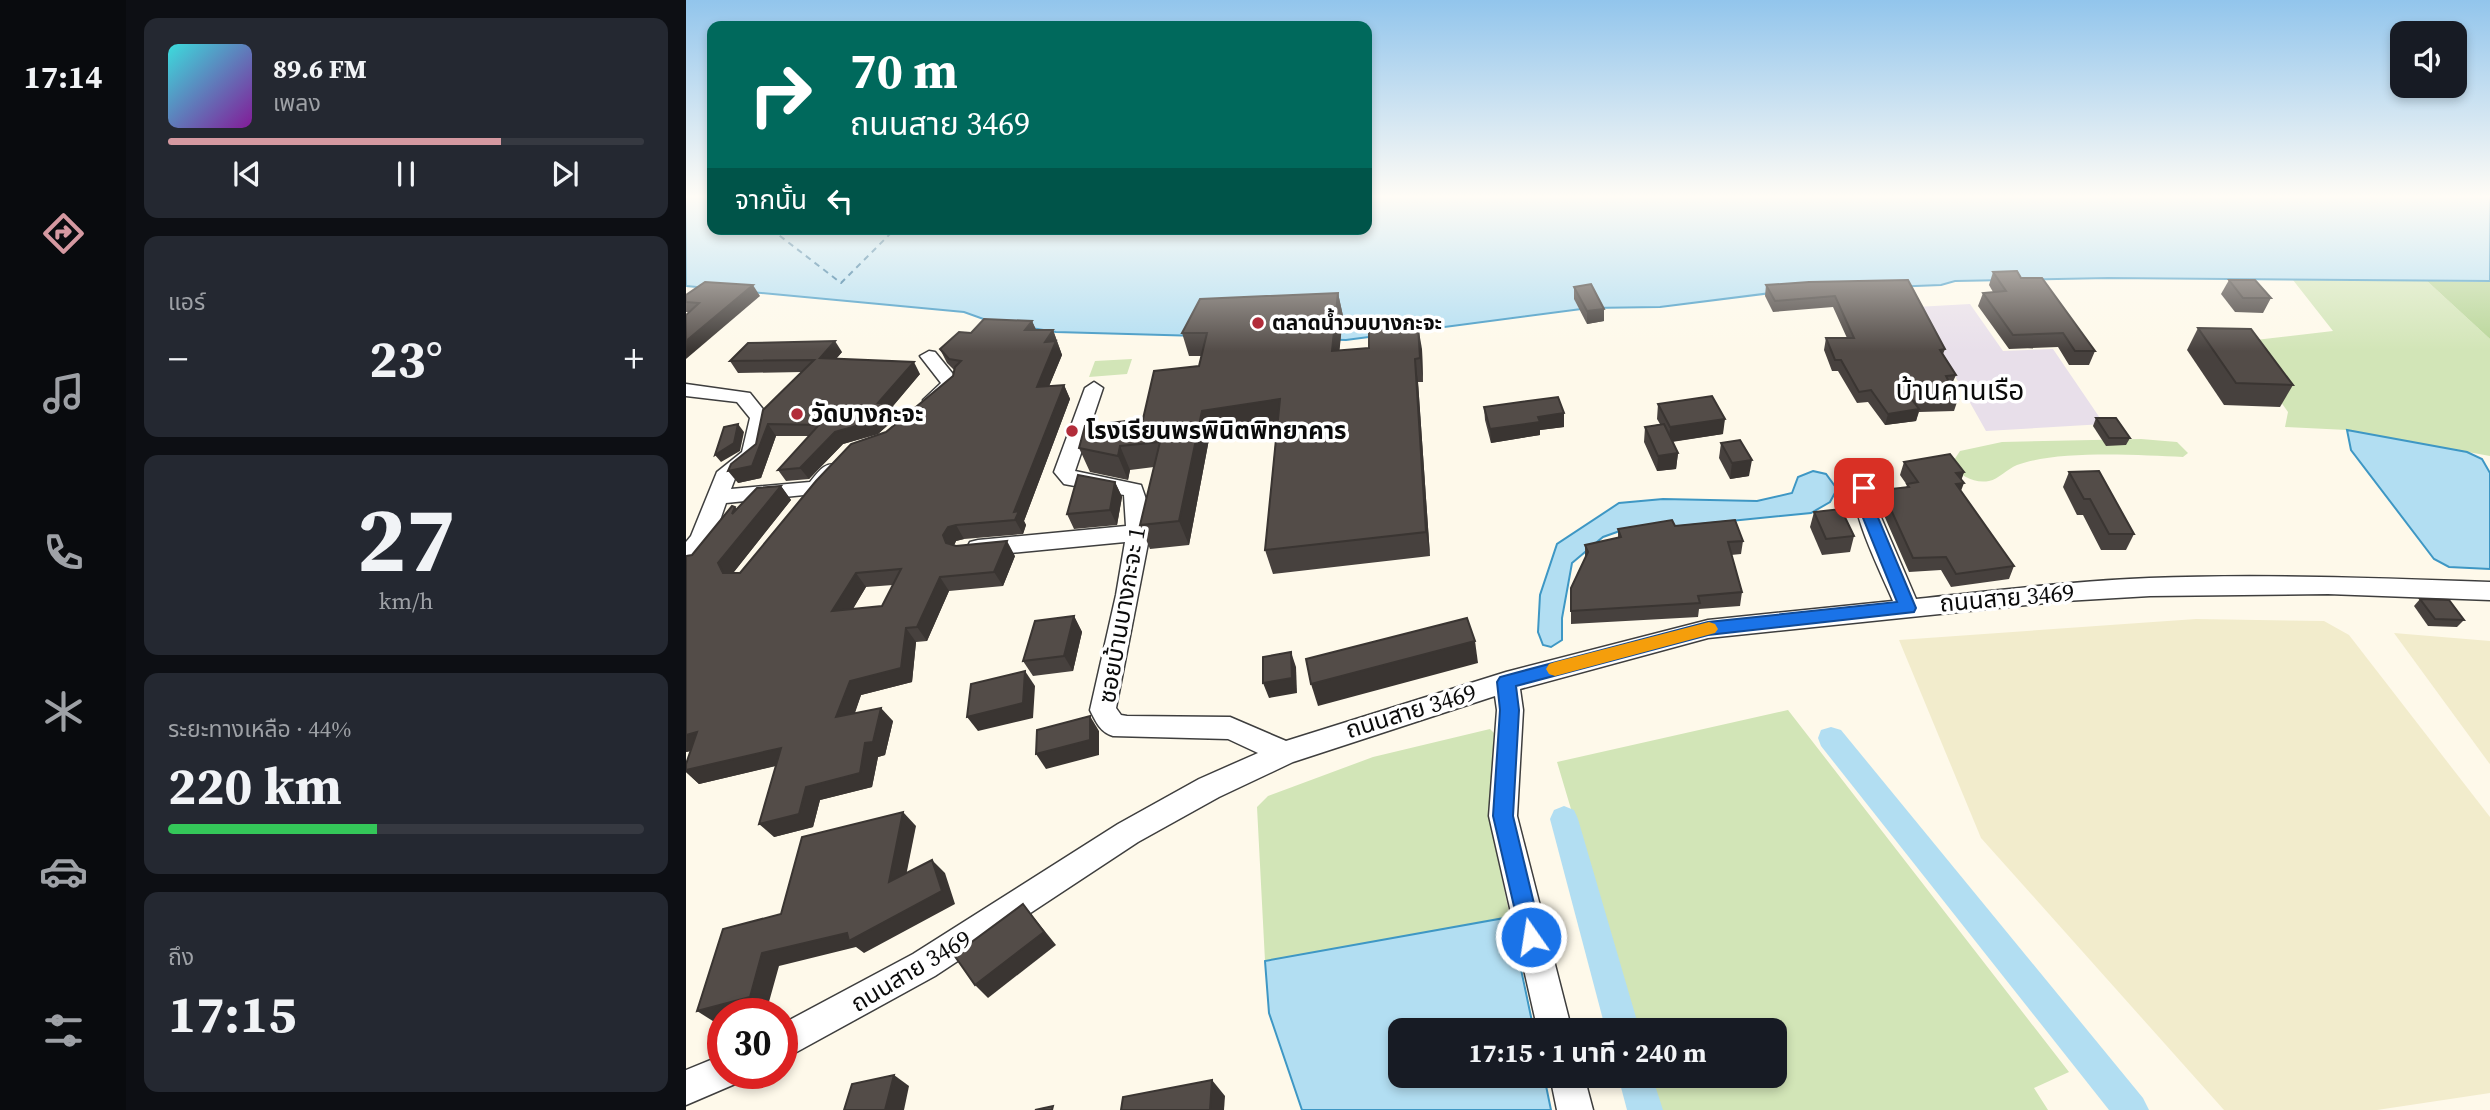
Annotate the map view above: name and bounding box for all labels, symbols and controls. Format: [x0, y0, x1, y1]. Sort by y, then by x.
map controls [2390, 21, 2467, 98]
button: sound [2390, 21, 2467, 98]
text: 70 m [850, 37, 958, 104]
icon: right [735, 49, 826, 140]
text: 89.6 FM [273, 51, 367, 87]
text: 17:14 [24, 55, 102, 99]
text: เพลง [273, 87, 321, 119]
text: ถนนสาย 3469 [850, 102, 1030, 146]
icon: previous [228, 155, 266, 193]
icon: pause [387, 155, 425, 193]
icon: next [546, 155, 584, 193]
text: จากนั้น [735, 182, 807, 218]
icon: left [821, 182, 859, 220]
icon: directions [39, 209, 88, 258]
text: แอร์ [168, 286, 205, 318]
place label: ตลาดน้ำวนบางกะจะ [1272, 308, 1442, 337]
marker: ตลาดน้ำวนบางกะจะ [1250, 315, 1266, 331]
text: 23° [369, 323, 443, 394]
text: − [168, 333, 188, 385]
text: + [624, 333, 644, 385]
icon: music [39, 369, 88, 418]
district label: บ้านคานเรือ [1896, 371, 2024, 409]
place label: วัดบางกะจะ [811, 397, 924, 430]
marker: วัดบางกะจะ [789, 406, 805, 422]
place label: โรงเรียนพรพินิตพิทยาคาร [1086, 414, 1347, 447]
marker: โรงเรียนพรพินิตพิทยาคาร [1064, 423, 1080, 439]
pin [1834, 458, 1894, 518]
icon: arrive [1845, 469, 1883, 507]
text: 27 [357, 477, 455, 601]
street label: ซอยบ้านบางกะจะ 1 [1090, 524, 1153, 706]
icon: phone [39, 528, 88, 577]
street label: ถนนสาย 3469 [1938, 575, 2076, 620]
text: km/h [379, 585, 433, 617]
street label: ถนนสาย 3469 [1341, 675, 1480, 746]
icon: climate [39, 687, 88, 736]
text: ระยะทางเหลือ · 44% [168, 713, 352, 745]
text: 220 km [168, 750, 342, 821]
icon: car [39, 847, 88, 896]
position arrow [1494, 900, 1568, 974]
street label: ถนนสาย 3469 [844, 922, 977, 1020]
text: ถึง [168, 941, 194, 973]
text: 17:15 [168, 978, 296, 1049]
speed limit sign: 30 [707, 998, 798, 1089]
icon: filters [39, 1006, 88, 1055]
text: 17:15 · 1 นาที · 240 m [1469, 1035, 1706, 1071]

